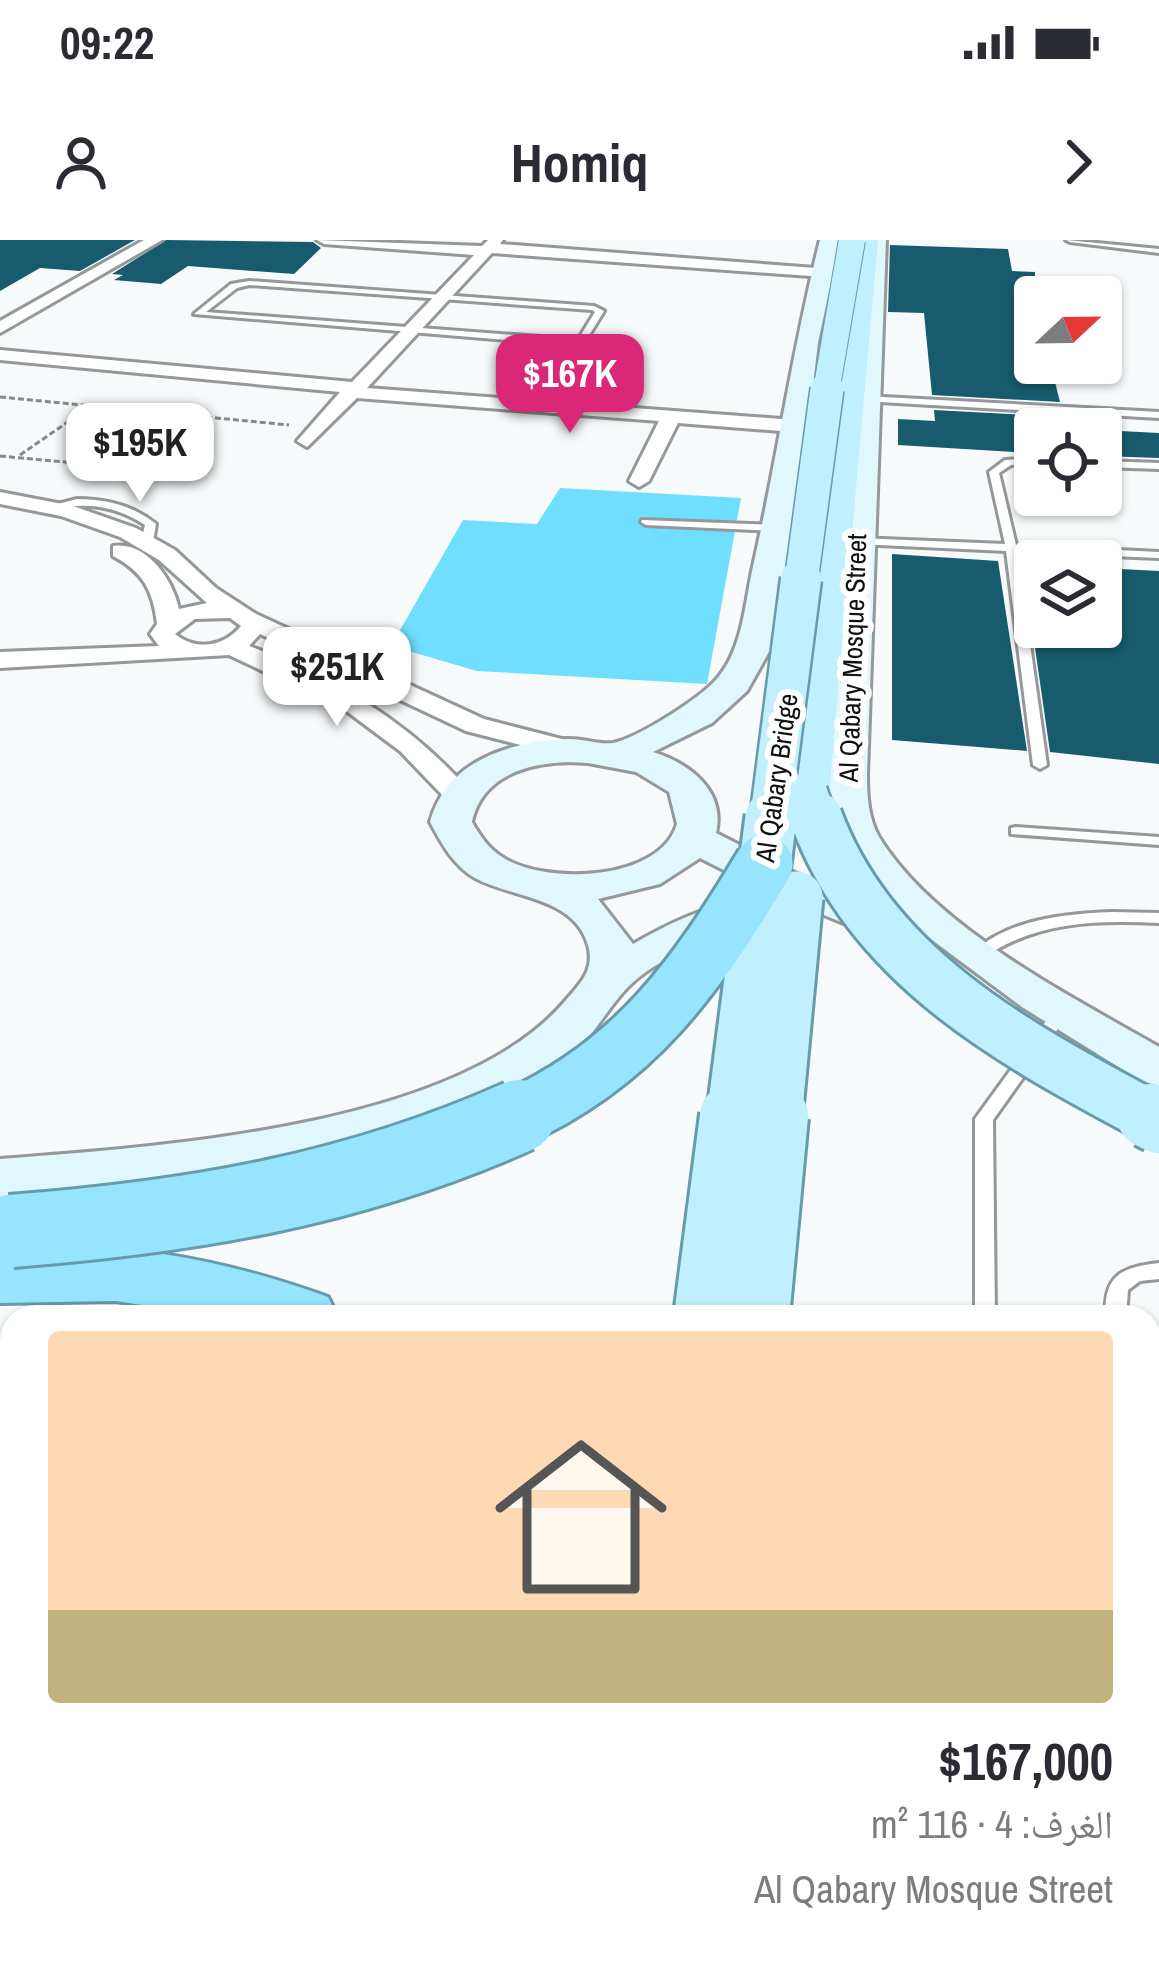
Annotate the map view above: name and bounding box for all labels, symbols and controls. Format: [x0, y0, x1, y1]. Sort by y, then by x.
text: 09:22 [60, 12, 154, 73]
text: Homiq [511, 126, 648, 199]
icon: person [48, 129, 114, 195]
icon: forward [1045, 129, 1111, 195]
north arrow [1014, 276, 1122, 384]
map controls [1014, 276, 1122, 648]
pin: $167K [486, 334, 654, 436]
text: $167K [523, 347, 617, 399]
pin: $195K [56, 403, 224, 505]
button: locate [1014, 408, 1122, 516]
text: $195K [93, 416, 187, 468]
street label: Al Qabary Mosque Street [830, 533, 874, 784]
button: layers [1014, 540, 1122, 648]
pin: $251K [253, 627, 421, 729]
text: $251K [290, 640, 384, 692]
street label: Al Qabary Bridge [746, 691, 806, 865]
icon: home [473, 1409, 689, 1625]
text: $167,000 [939, 1727, 1113, 1796]
text: الغرف: 4 · 116 m² [871, 1798, 1113, 1850]
text: Al Qabary Mosque Street [754, 1863, 1113, 1915]

